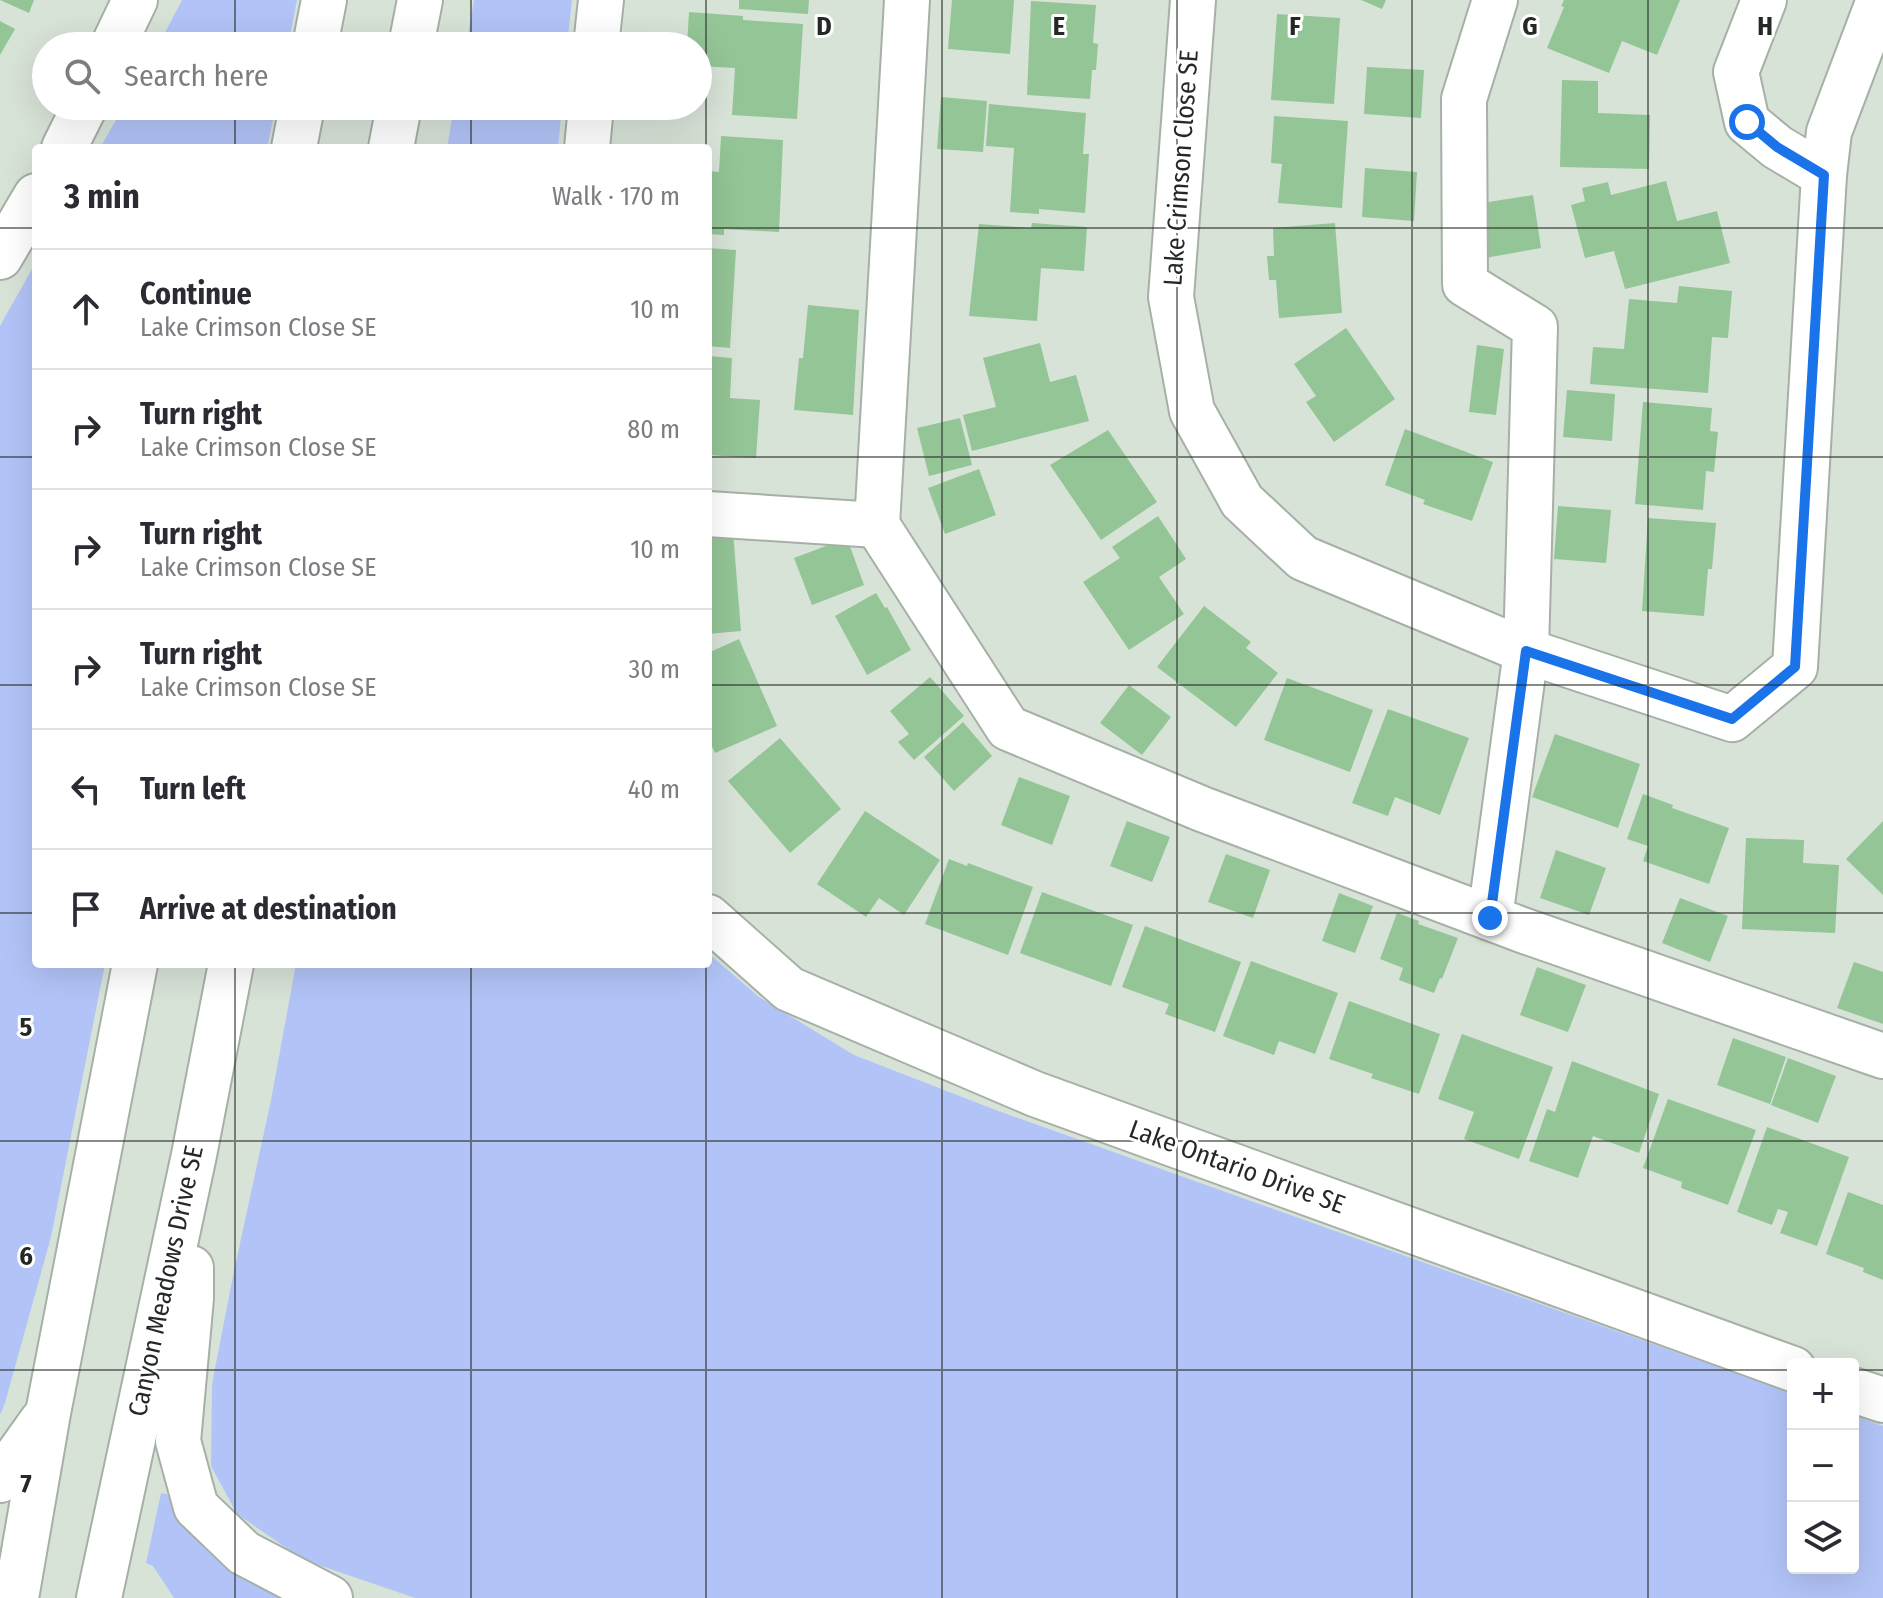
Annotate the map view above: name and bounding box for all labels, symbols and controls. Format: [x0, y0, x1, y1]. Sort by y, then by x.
text: D [816, 11, 832, 42]
text: E [1053, 11, 1065, 42]
text: F [1289, 11, 1301, 42]
text: G [1522, 11, 1538, 42]
text: H [1757, 11, 1773, 42]
search box [32, 32, 712, 120]
street label: Lake Crimson Close SE [1157, 49, 1205, 287]
icon: search [60, 54, 104, 98]
text: Search here [124, 58, 269, 94]
route start [1729, 104, 1765, 140]
text: 3 min [64, 176, 140, 217]
text: Walk · 170 m [552, 181, 680, 212]
text: Continue [140, 276, 252, 312]
icon: ahead [64, 287, 108, 331]
text: 10 m [630, 294, 680, 325]
text: Lake Crimson Close SE [140, 312, 376, 343]
text: Turn right [140, 396, 262, 432]
icon: right [64, 407, 108, 451]
text: 80 m [627, 414, 680, 445]
text: Lake Crimson Close SE [140, 432, 376, 463]
text: Turn right [140, 516, 262, 552]
icon: right [64, 527, 108, 571]
text: 10 m [630, 534, 680, 565]
text: Lake Crimson Close SE [140, 552, 376, 583]
text: Turn right [140, 636, 262, 672]
icon: right [64, 647, 108, 691]
text: 30 m [629, 654, 680, 685]
text: Lake Crimson Close SE [140, 672, 376, 703]
icon: left [64, 767, 108, 811]
text: Turn left [140, 771, 246, 807]
text: 40 m [628, 774, 680, 805]
icon: arrive [64, 887, 108, 931]
text: Arrive at destination [140, 891, 397, 927]
route end [1472, 900, 1508, 936]
text: 5 [20, 1012, 33, 1043]
street label: Lake Ontario Drive SE [1125, 1114, 1349, 1220]
street label: Canyon Meadows Drive SE [122, 1143, 210, 1419]
text: 6 [19, 1241, 33, 1272]
map controls [1787, 1358, 1859, 1574]
button: + [1787, 1358, 1859, 1430]
button: − [1787, 1430, 1859, 1502]
text: 7 [20, 1469, 32, 1500]
button: layers [1787, 1502, 1859, 1574]

